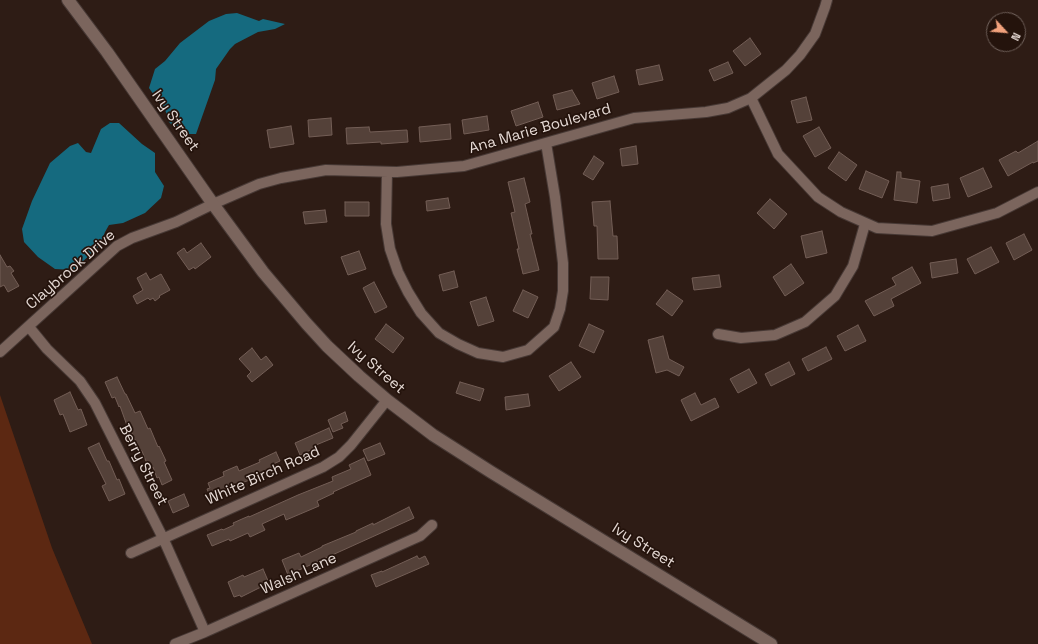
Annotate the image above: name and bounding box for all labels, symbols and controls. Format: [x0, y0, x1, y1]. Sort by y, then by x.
north arrow [986, 12, 1026, 52]
text: N [1008, 30, 1024, 43]
street label: Ivy Street [147, 87, 203, 155]
street label: Ana Marie Boulevard [467, 100, 613, 158]
street label: Claybrook Drive [23, 226, 119, 314]
street label: Ivy Street [343, 338, 409, 398]
street label: Berry Street [115, 421, 171, 509]
street label: White Birch Road [203, 443, 323, 509]
street label: Ivy Street [608, 520, 678, 572]
street label: Walsh Lane [258, 549, 340, 599]

